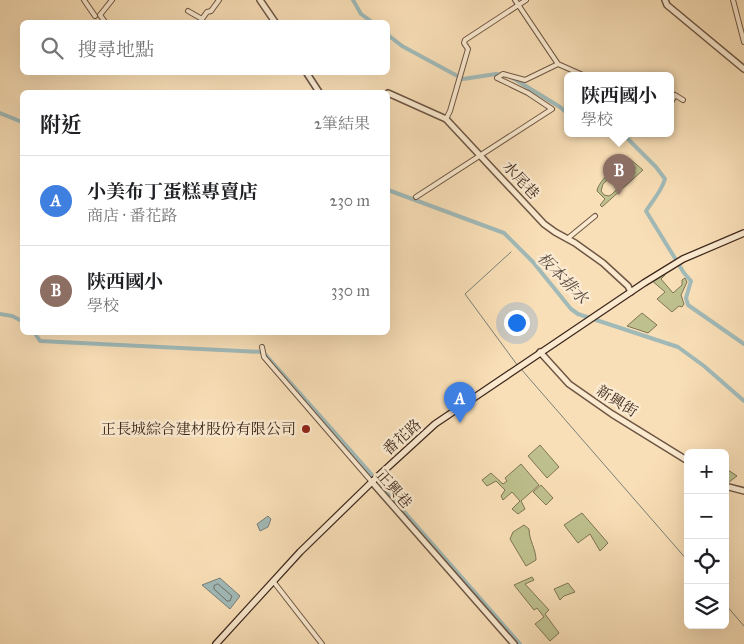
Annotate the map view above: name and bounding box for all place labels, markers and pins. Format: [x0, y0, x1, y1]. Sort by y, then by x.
pin: B [603, 154, 635, 195]
pin: A [444, 382, 476, 423]
place label: 正長城綜合建材股份有限公司 [101, 420, 296, 438]
marker: 正長城綜合建材股份有限公司 [300, 423, 312, 435]

